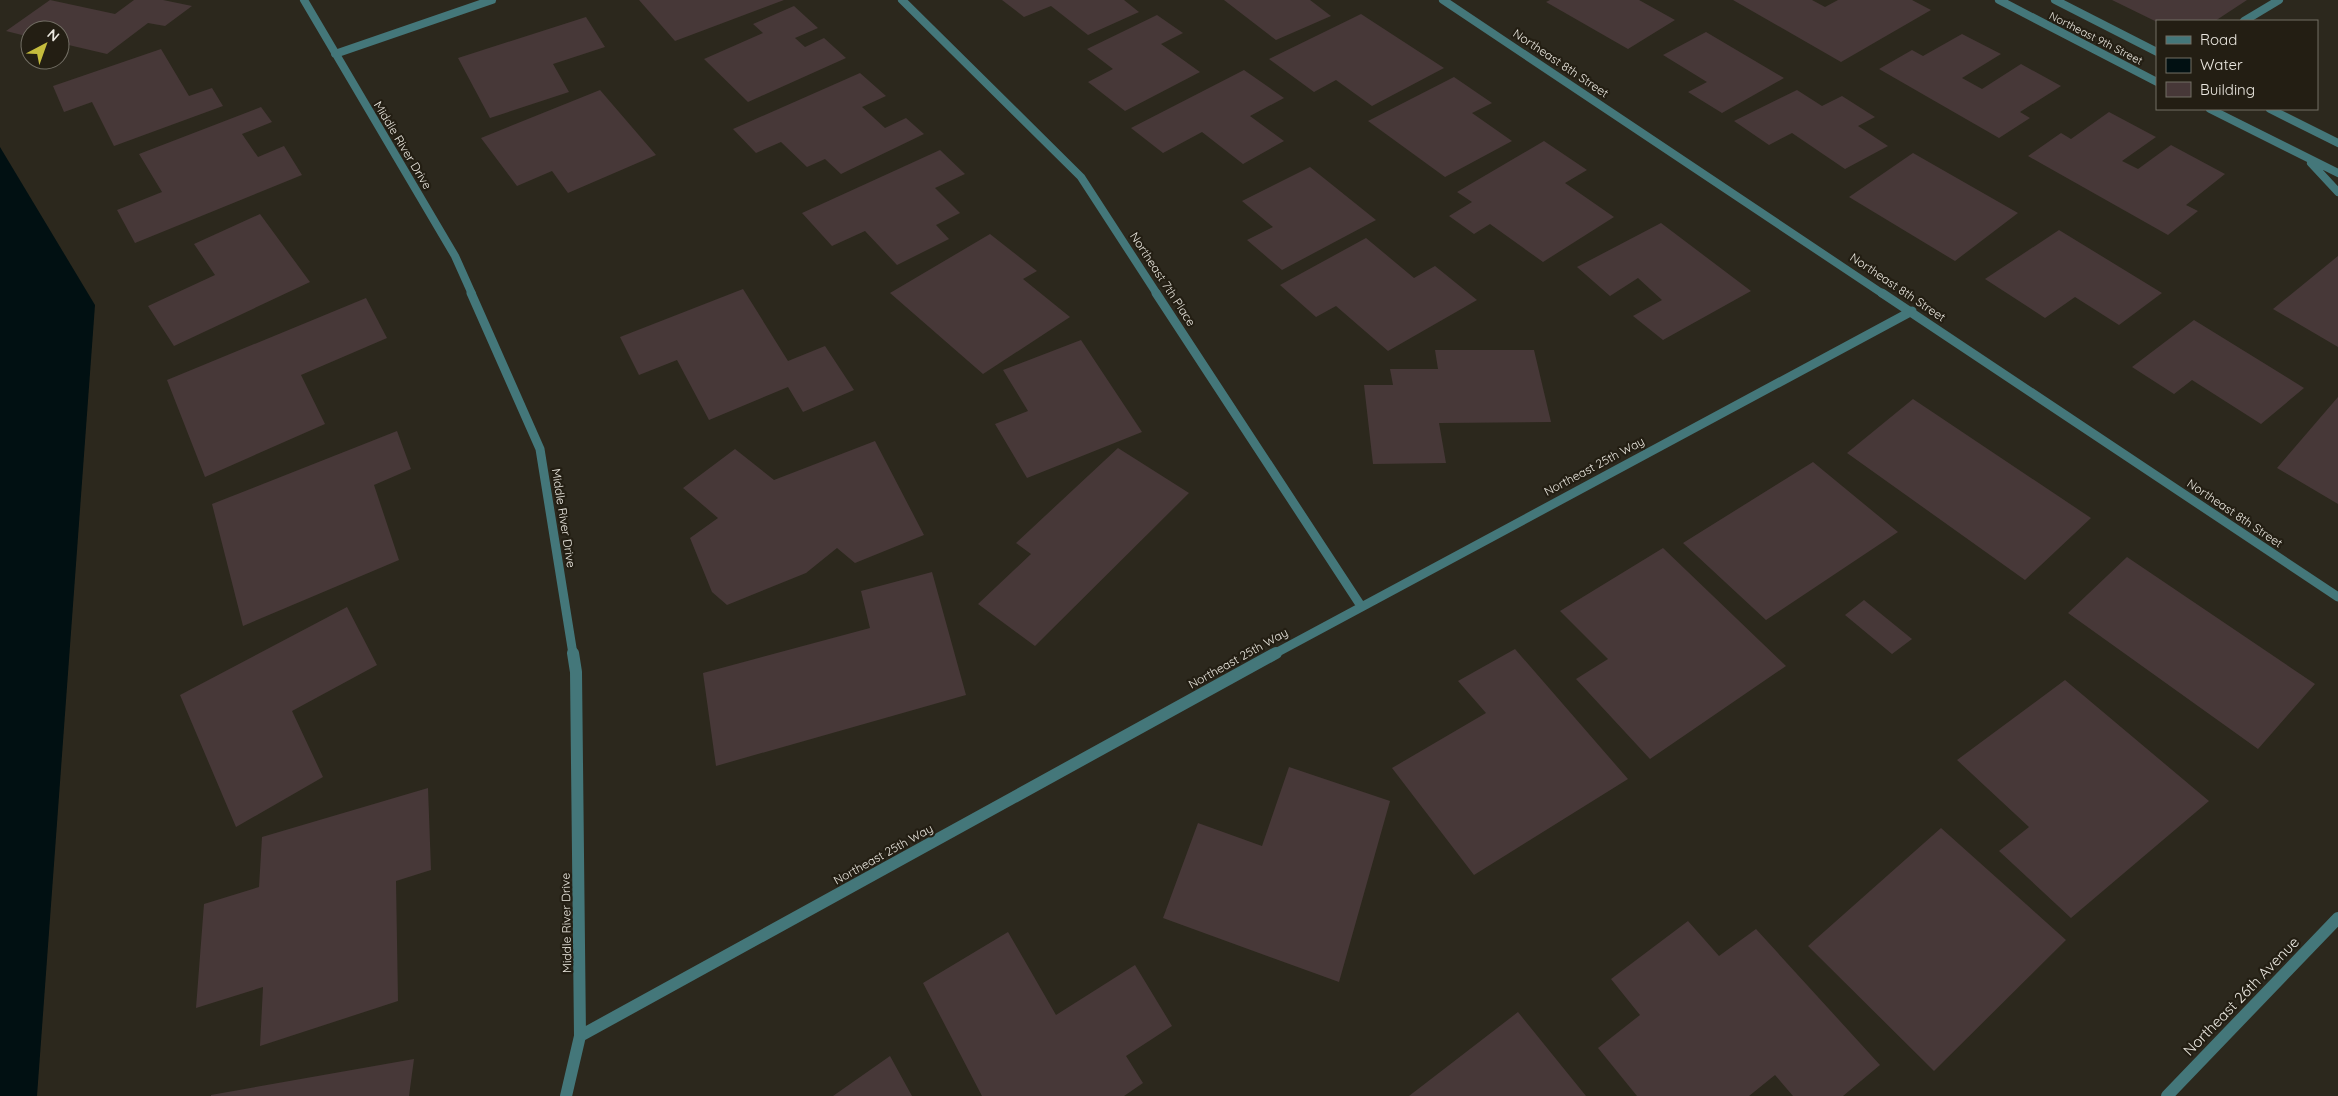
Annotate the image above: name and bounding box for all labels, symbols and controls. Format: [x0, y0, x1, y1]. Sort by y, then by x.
street label: Northeast 9th Street [2047, 8, 2145, 68]
north arrow [20, 20, 70, 70]
legend [2156, 20, 2318, 110]
text: N [44, 25, 63, 45]
street label: Northeast 8th Street [1510, 25, 1612, 101]
text: Road [2200, 30, 2237, 49]
text: Water [2200, 55, 2243, 74]
text: Building [2200, 80, 2255, 99]
street label: Middle River Drive [371, 98, 435, 192]
street label: Northeast 7th Place [1127, 229, 1199, 329]
street label: Northeast 8th Street [1847, 249, 1949, 325]
street label: Northeast 25th Way [1541, 433, 1647, 499]
street label: Middle River Drive [549, 467, 579, 569]
street label: Northeast 8th Street [2184, 475, 2286, 551]
street label: Northeast 25th Way [1186, 624, 1290, 692]
street label: Northeast 25th Way [831, 820, 935, 888]
street label: Middle River Drive [558, 873, 574, 973]
street label: Northeast 26th Avenue [2179, 932, 2303, 1060]

